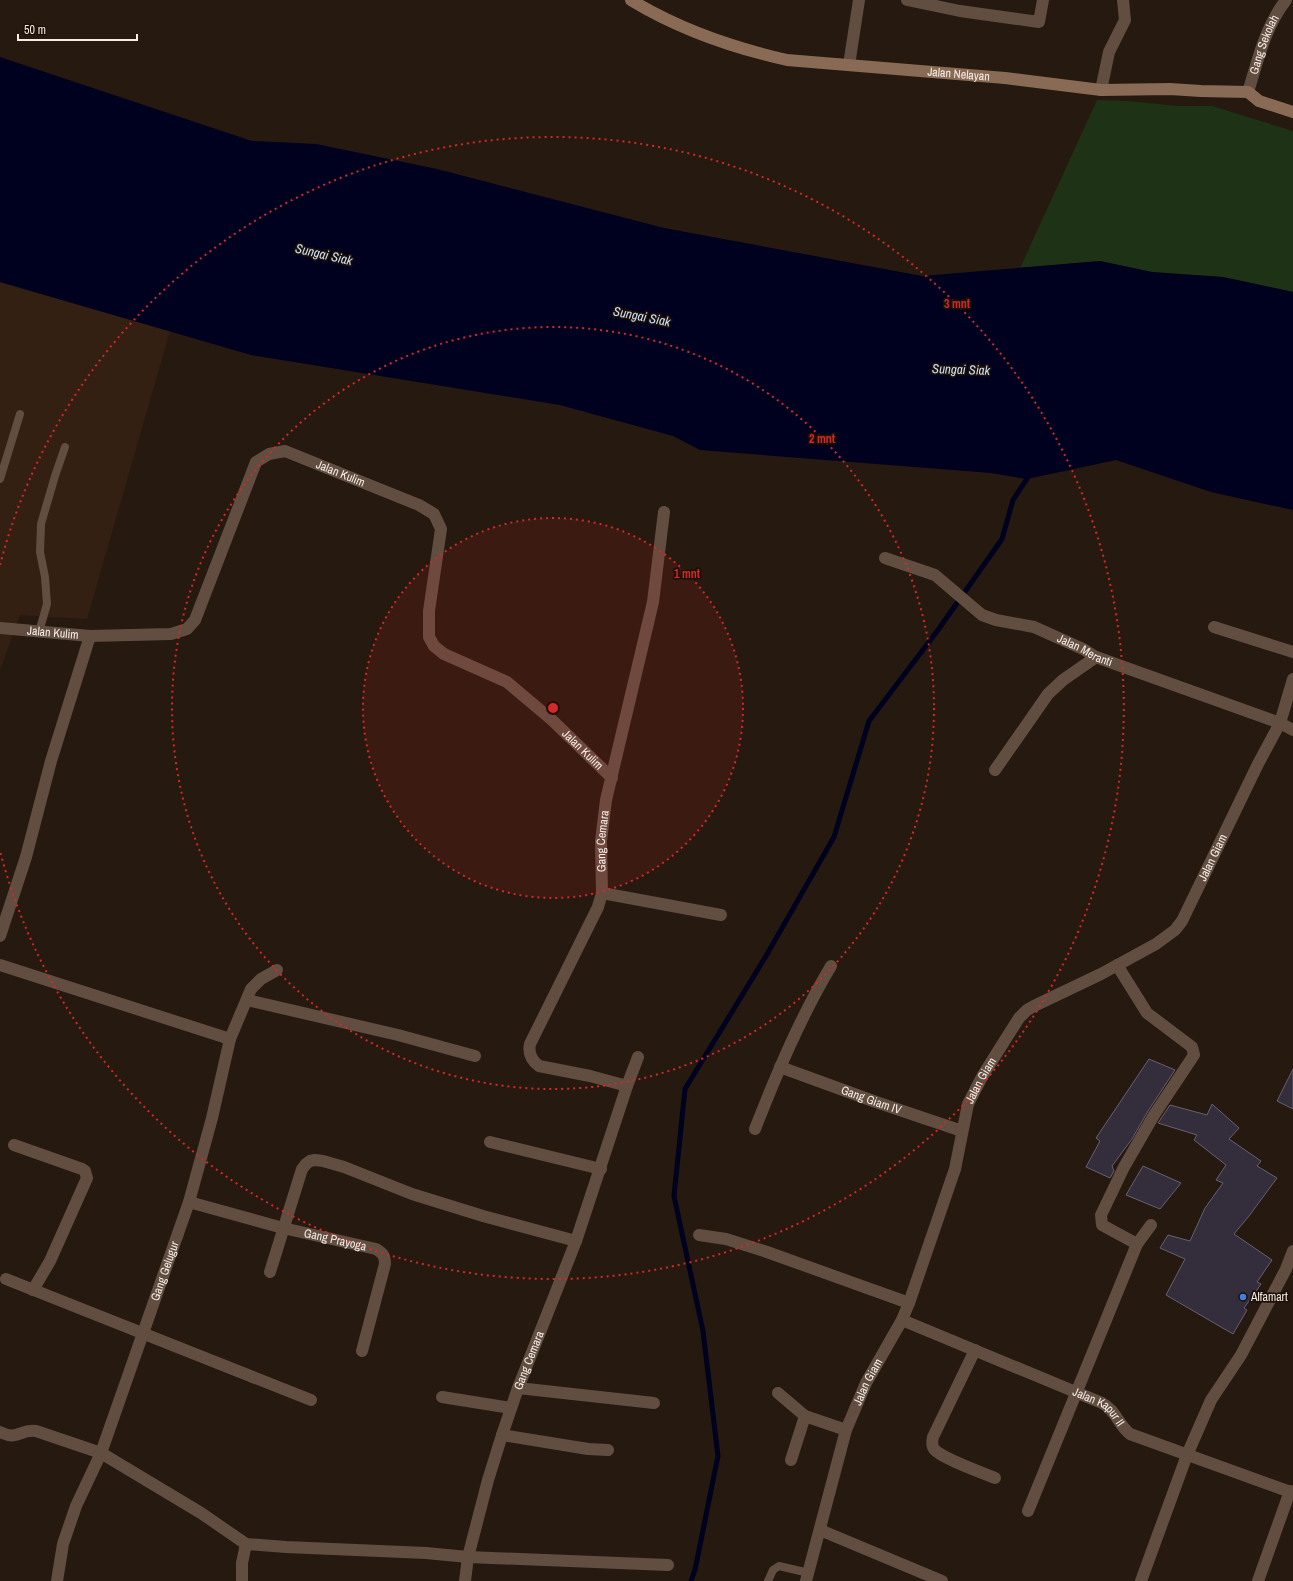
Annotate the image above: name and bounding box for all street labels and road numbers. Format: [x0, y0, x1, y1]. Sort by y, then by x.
street label: Gang Sekolah [1246, 12, 1283, 76]
street label: Jalan Nelayan [927, 64, 990, 85]
street label: Jalan Kulim [314, 456, 367, 490]
street label: Jalan Kulim [26, 622, 79, 643]
street label: Jalan Meranti [1055, 630, 1115, 670]
street label: Jalan Kulim [559, 726, 607, 773]
street label: Gang Cemara [593, 809, 613, 872]
street label: Jalan Giam [1195, 831, 1231, 884]
street label: Jalan Giam [962, 1054, 1000, 1106]
street label: Gang Giam IV [839, 1082, 904, 1118]
street label: Gang Prayoga [302, 1225, 368, 1255]
street label: Gang Gelugur [147, 1239, 183, 1303]
street label: Gang Cemara [510, 1328, 548, 1392]
street label: Jalan Giam [849, 1356, 886, 1408]
street label: Jalan Kapur II [1070, 1384, 1128, 1430]

